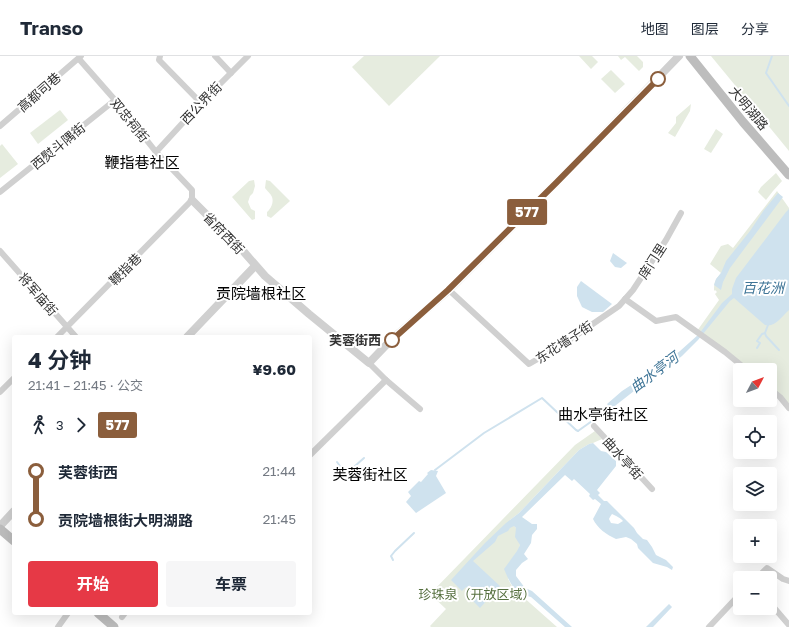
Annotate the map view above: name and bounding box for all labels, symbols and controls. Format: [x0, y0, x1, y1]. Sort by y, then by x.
text: Transo [20, 16, 83, 39]
text: 地图 [641, 20, 669, 37]
text: 图层 [691, 20, 719, 37]
text: 分享 [741, 20, 769, 37]
street label: 高都司巷 [14, 69, 64, 115]
unlabelled marker [650, 71, 666, 87]
street label: 西公界街 [177, 79, 225, 127]
street label: 大明湖路 [726, 83, 772, 133]
street label: 双忠祠街 [107, 95, 153, 145]
street label: 西熨斗隅街 [28, 119, 88, 173]
district label: 鞭指巷社区 [104, 153, 180, 171]
line badge: 577 [504, 199, 550, 225]
text: 577 [515, 203, 539, 220]
street label: 省府西街 [200, 209, 248, 257]
street label: 庠门里 [635, 240, 669, 282]
street label: 鞭指巷 [106, 250, 144, 288]
street label: 将军庙街 [15, 269, 61, 319]
water label: 百花洲 [742, 279, 786, 296]
district label: 贡院墙根社区 [216, 284, 306, 302]
street label: 东花墙子街 [532, 318, 596, 366]
place label: 芙蓉街西 [329, 332, 381, 348]
marker: 芙蓉街西 [384, 332, 400, 348]
text: 4 分钟 [28, 346, 91, 373]
water label: 曲水亭河 [627, 347, 684, 396]
text: ¥9.60 [252, 360, 296, 378]
north arrow [733, 363, 777, 407]
map controls [733, 363, 777, 615]
text: 21:41 – 21:45 · 公交 [28, 377, 143, 393]
district label: 曲水亭街社区 [558, 405, 648, 423]
icon: walk [28, 414, 50, 436]
icon: forward [70, 414, 92, 436]
button: locate [733, 415, 777, 459]
text: 577 [106, 416, 129, 433]
text: 3 [56, 417, 64, 433]
street label: 曲水亭街 [600, 433, 646, 483]
text: 芙蓉街西 [58, 463, 118, 481]
text: 21:44 [262, 463, 296, 479]
district label: 芙蓉街社区 [332, 465, 408, 483]
button: layers [733, 467, 777, 511]
text: 贡院墙根街大明湖路 [58, 511, 193, 529]
text: 21:45 [263, 511, 296, 527]
button: + [733, 519, 777, 563]
button: 开始 [28, 561, 158, 607]
button: 车票 [166, 561, 296, 607]
button: − [733, 571, 777, 615]
park label: 珍珠泉（开放区域） [418, 586, 536, 602]

